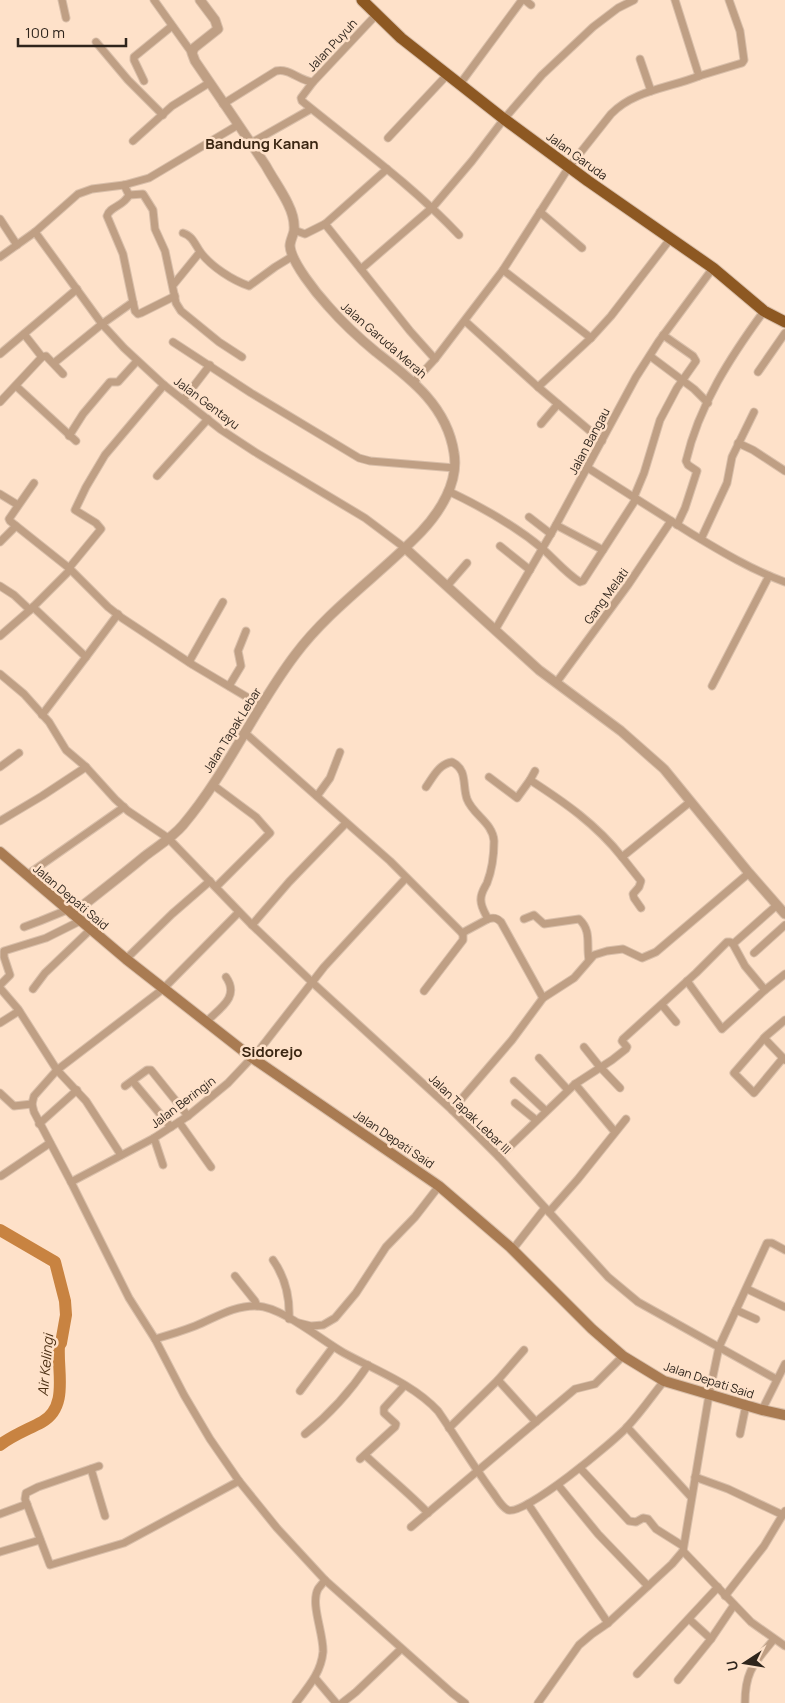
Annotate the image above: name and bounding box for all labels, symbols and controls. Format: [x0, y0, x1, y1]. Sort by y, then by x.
scale bar [18, 15, 125, 47]
street label: Jalan Puyuh [303, 15, 361, 75]
text: 100 m [25, 22, 65, 43]
street label: Jalan Garuda [543, 128, 611, 184]
district label: Bandung Kanan [205, 133, 319, 154]
street label: Jalan Garuda Merah [337, 298, 431, 382]
street label: Jalan Gentayu [171, 373, 243, 433]
street label: Jalan Bangau [564, 405, 614, 477]
street label: Gang Melati [580, 564, 632, 628]
street label: Jalan Tapak Lebar [199, 684, 265, 776]
street label: Jalan Depati Said [30, 860, 112, 934]
district label: Sidorejo [241, 1041, 303, 1062]
street label: Jalan Tapak Lebar III [425, 1070, 515, 1158]
street label: Jalan Beringin [147, 1072, 219, 1132]
street label: Jalan Depati Said [350, 1106, 438, 1172]
water label: Air Kelingi [33, 1331, 57, 1397]
street label: Jalan Depati Said [662, 1357, 756, 1403]
north arrow [720, 1638, 770, 1688]
text: U [721, 1659, 742, 1673]

